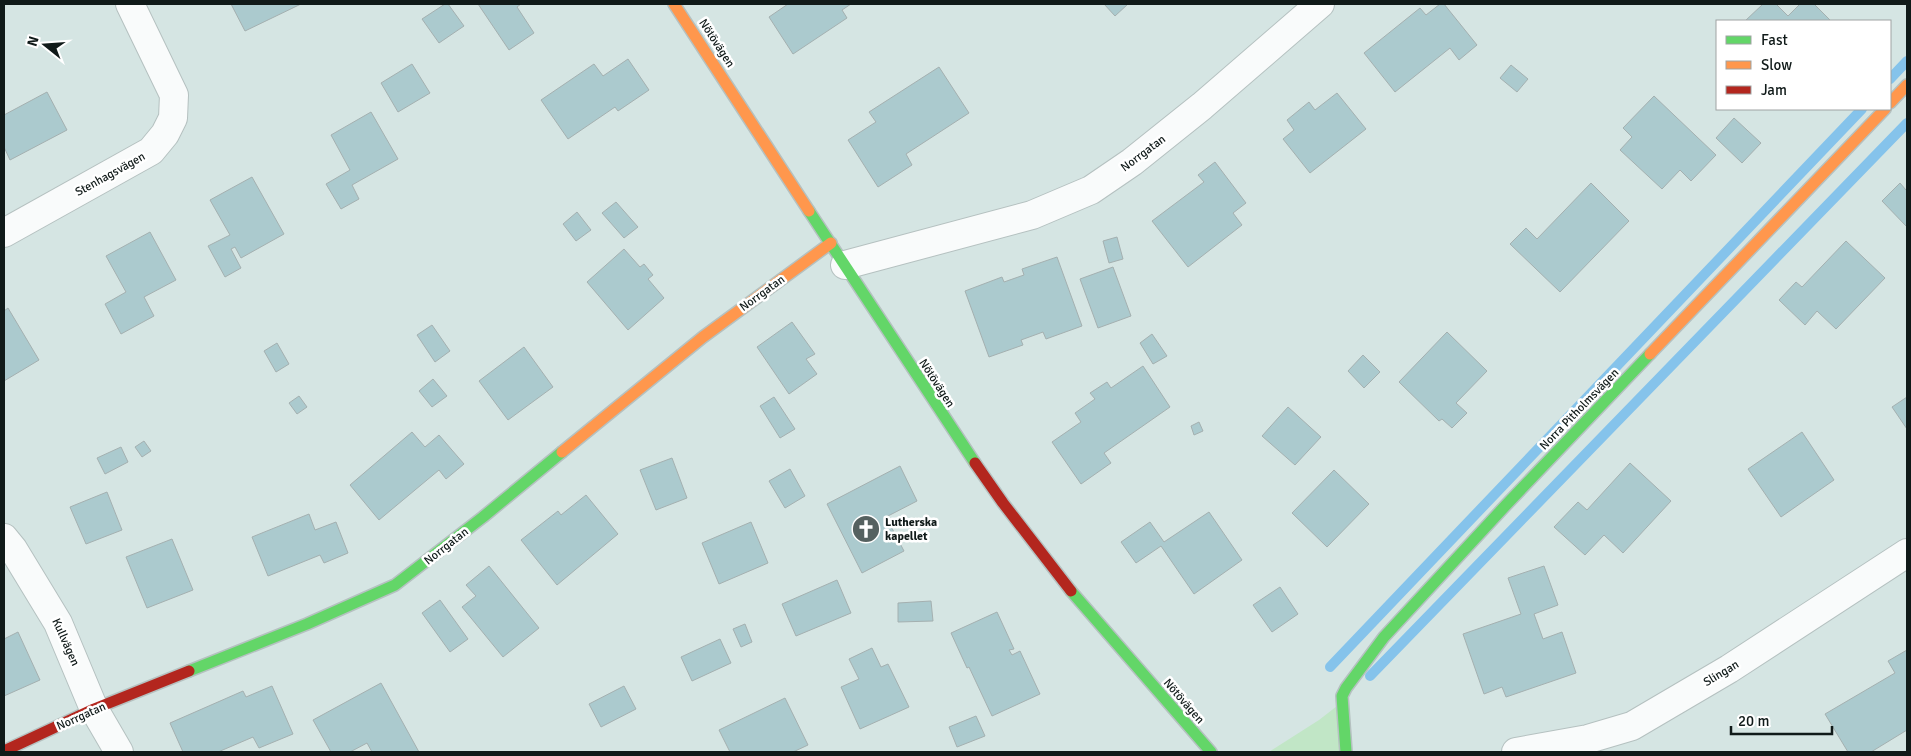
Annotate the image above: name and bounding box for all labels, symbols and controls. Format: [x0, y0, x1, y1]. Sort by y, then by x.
street label: Nötövägen [695, 16, 738, 70]
north arrow [20, 20, 70, 70]
legend [1716, 20, 1891, 110]
text: Fast [1761, 31, 1788, 49]
text: N [23, 34, 43, 48]
text: Slow [1761, 56, 1792, 74]
text: Jam [1761, 81, 1787, 99]
street label: Norrgatan [1118, 132, 1169, 175]
street label: Stenhagsvägen [73, 149, 148, 200]
street label: Norrgatan [737, 272, 788, 315]
street label: Nötövägen [915, 356, 958, 410]
street label: Norra Pitholmsvägen [1537, 365, 1622, 453]
church icon: Lutherska kapellet [851, 514, 881, 544]
place label: Lutherska kapellet [885, 515, 937, 544]
street label: Norrgatan [421, 524, 472, 568]
street label: Kullvägen [48, 616, 83, 668]
street label: Slingan [1701, 657, 1742, 690]
street label: Nötövägen [1160, 676, 1207, 727]
street label: Norrgatan [54, 699, 108, 734]
scale bar [1731, 704, 1832, 736]
text: 20 m [1738, 712, 1769, 730]

